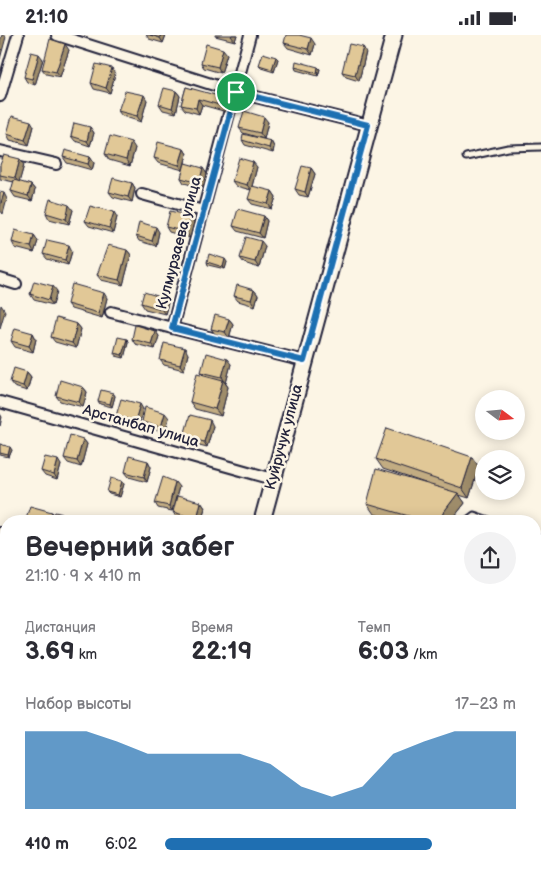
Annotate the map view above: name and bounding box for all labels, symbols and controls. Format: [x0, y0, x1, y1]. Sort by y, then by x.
text: 21:10 [25, 6, 68, 29]
pin [215, 71, 257, 113]
icon: arrive [222, 78, 250, 106]
street label: Кулмурзаева улица [152, 174, 206, 312]
street label: Куйручук улица [261, 382, 307, 492]
north arrow [475, 390, 525, 440]
map controls [475, 390, 525, 500]
street label: Арстанбап улица [80, 400, 202, 452]
button: layers [475, 450, 525, 500]
text: Вечерний забег [25, 531, 234, 564]
button: share [464, 532, 516, 584]
text: 21:10 · 9 × 410 m [25, 567, 141, 586]
text: Дистанция [25, 619, 96, 636]
text: Время [191, 619, 233, 636]
text: Темп [358, 619, 391, 636]
text: 3.69 [25, 636, 75, 667]
text: 22:19 [191, 636, 252, 667]
text: 6:03 [358, 636, 409, 667]
text: km [75, 646, 97, 663]
text: /km [409, 646, 438, 663]
text: Набор высоты [25, 695, 132, 714]
text: 17–23 m [455, 695, 516, 714]
text: 410 m [25, 835, 69, 854]
text: 6:02 [105, 835, 137, 854]

